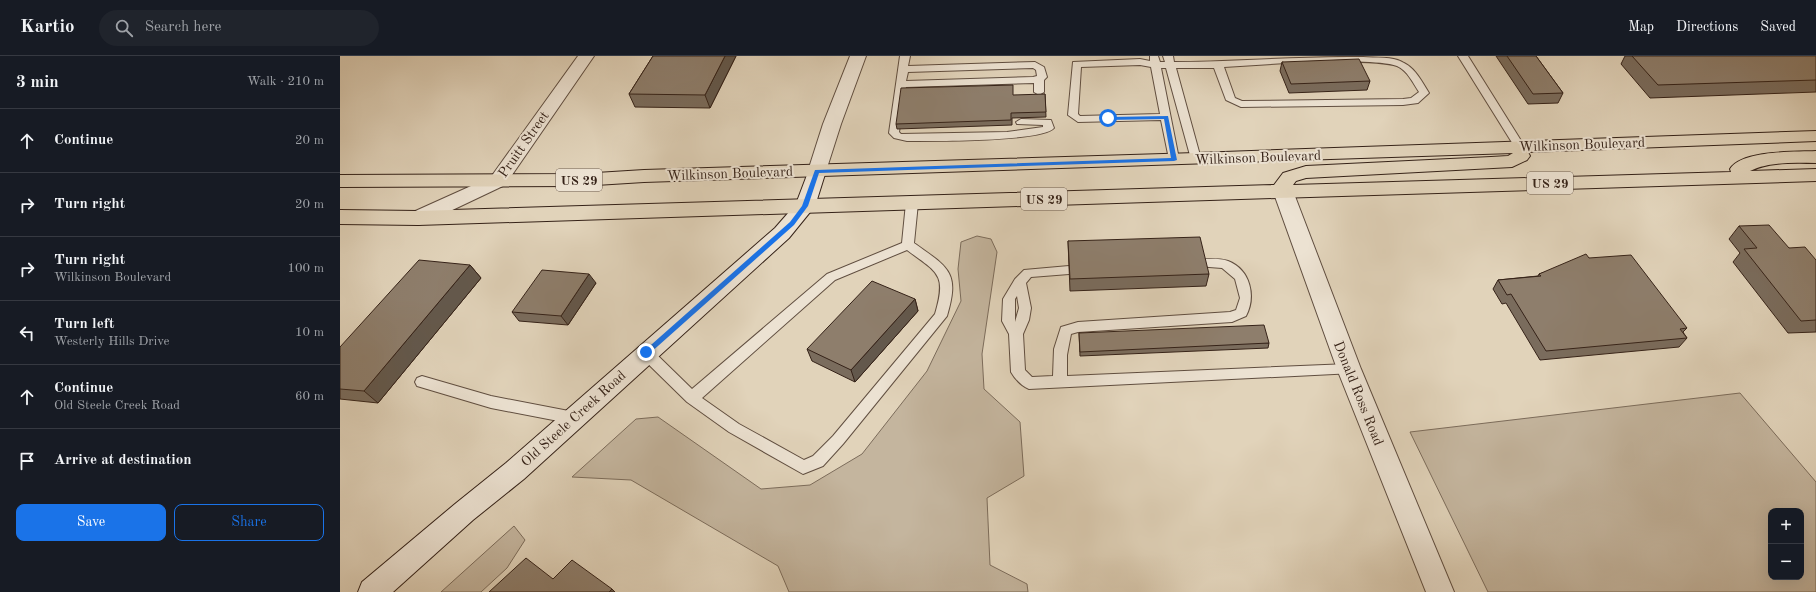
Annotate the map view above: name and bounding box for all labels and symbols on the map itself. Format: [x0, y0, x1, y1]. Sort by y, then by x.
street label: Pruitt Street [496, 109, 552, 180]
route start [1099, 109, 1117, 127]
street label: Wilkinson Boulevard [1519, 136, 1645, 154]
street label: Wilkinson Boulevard [1195, 149, 1321, 167]
street label: Wilkinson Boulevard [667, 165, 793, 183]
road number: US 29 [556, 169, 602, 191]
road number: US 29 [1527, 172, 1573, 194]
road number: US 29 [1021, 188, 1067, 210]
street label: Donald Ross Road [1331, 339, 1385, 448]
route end [637, 343, 655, 361]
street label: Old Steele Creek Road [519, 368, 629, 469]

